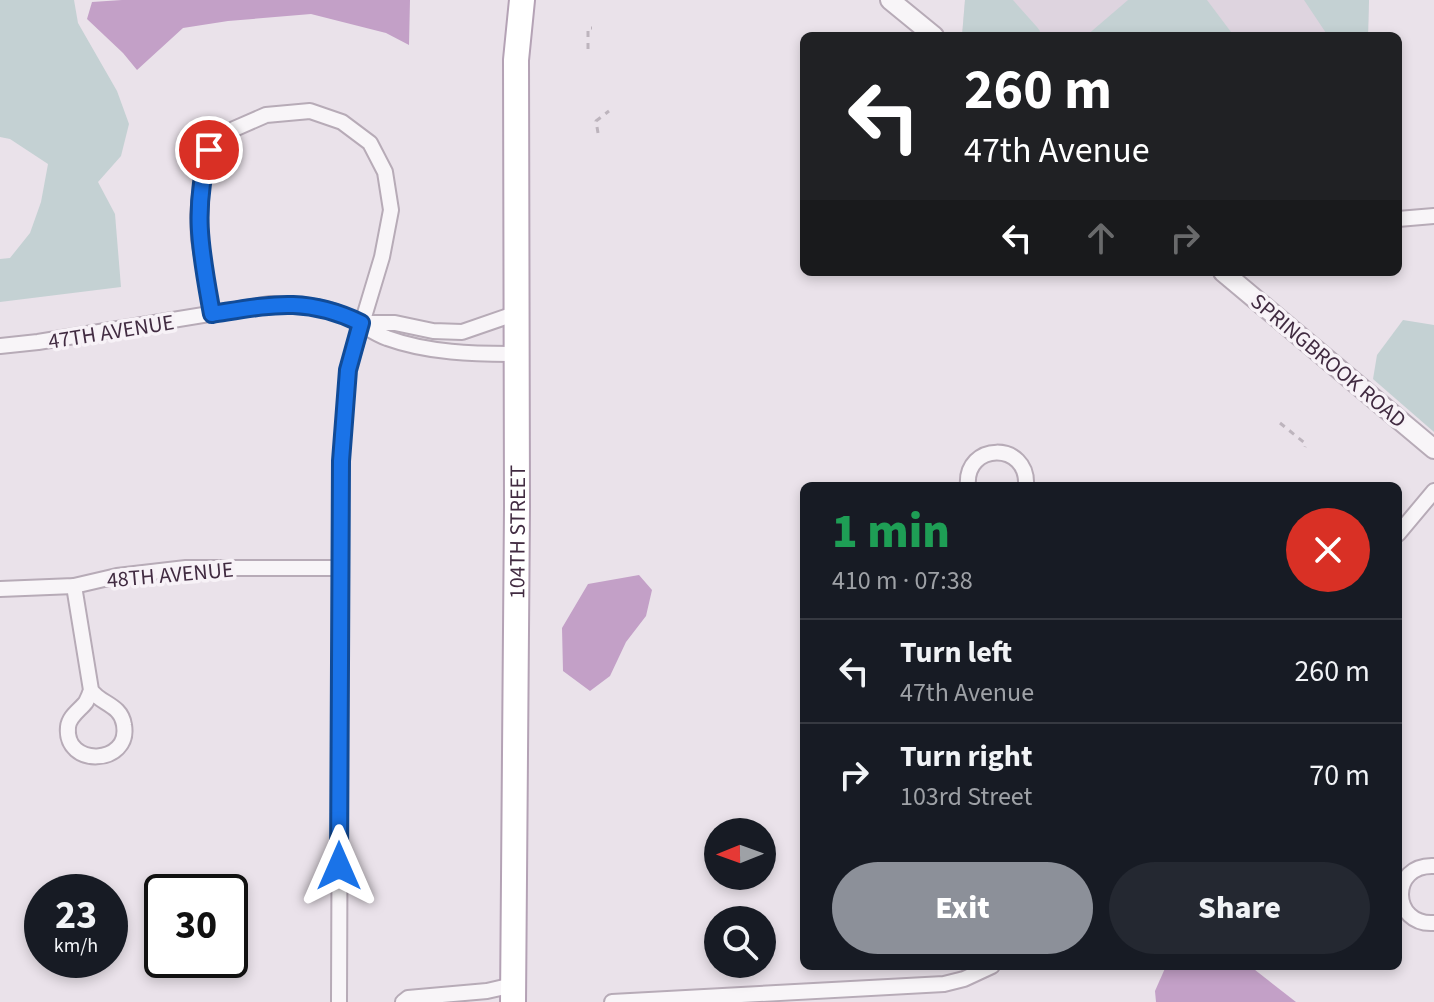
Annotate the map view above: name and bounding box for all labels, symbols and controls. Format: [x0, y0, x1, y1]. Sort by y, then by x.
text: 260 m [964, 51, 1112, 130]
icon: left [832, 64, 936, 168]
pin [175, 116, 243, 184]
text: 47th Avenue [964, 125, 1150, 176]
icon: arrive [187, 128, 231, 172]
icon: left [995, 216, 1039, 260]
icon: ahead [1079, 216, 1123, 260]
icon: right [1163, 216, 1207, 260]
street label: SPRINGBROOK ROAD [1244, 286, 1413, 436]
street label: 47TH AVENUE [46, 306, 176, 358]
street label: 104TH STREET [501, 465, 534, 599]
text: 1 min [832, 498, 950, 566]
button: close [1286, 508, 1370, 592]
street label: 48TH AVENUE [105, 554, 235, 596]
text: 410 m · 07:38 [832, 562, 973, 599]
text: Turn left [900, 631, 1012, 674]
icon: left [832, 649, 876, 693]
text: 260 m [1294, 650, 1370, 693]
text: 47th Avenue [900, 674, 1034, 711]
text: Turn right [900, 735, 1032, 778]
icon: right [832, 753, 876, 797]
text: 70 m [1309, 754, 1370, 797]
text: 103rd Street [900, 778, 1032, 815]
north arrow [704, 818, 776, 890]
map controls [704, 818, 776, 978]
position arrow [297, 824, 381, 908]
button: Exit [832, 862, 1093, 954]
button: Share [1109, 862, 1370, 954]
speed limit sign: 30 [144, 874, 248, 978]
text: 23 [55, 887, 97, 944]
button: search [704, 906, 776, 978]
text: km/h [54, 932, 98, 960]

